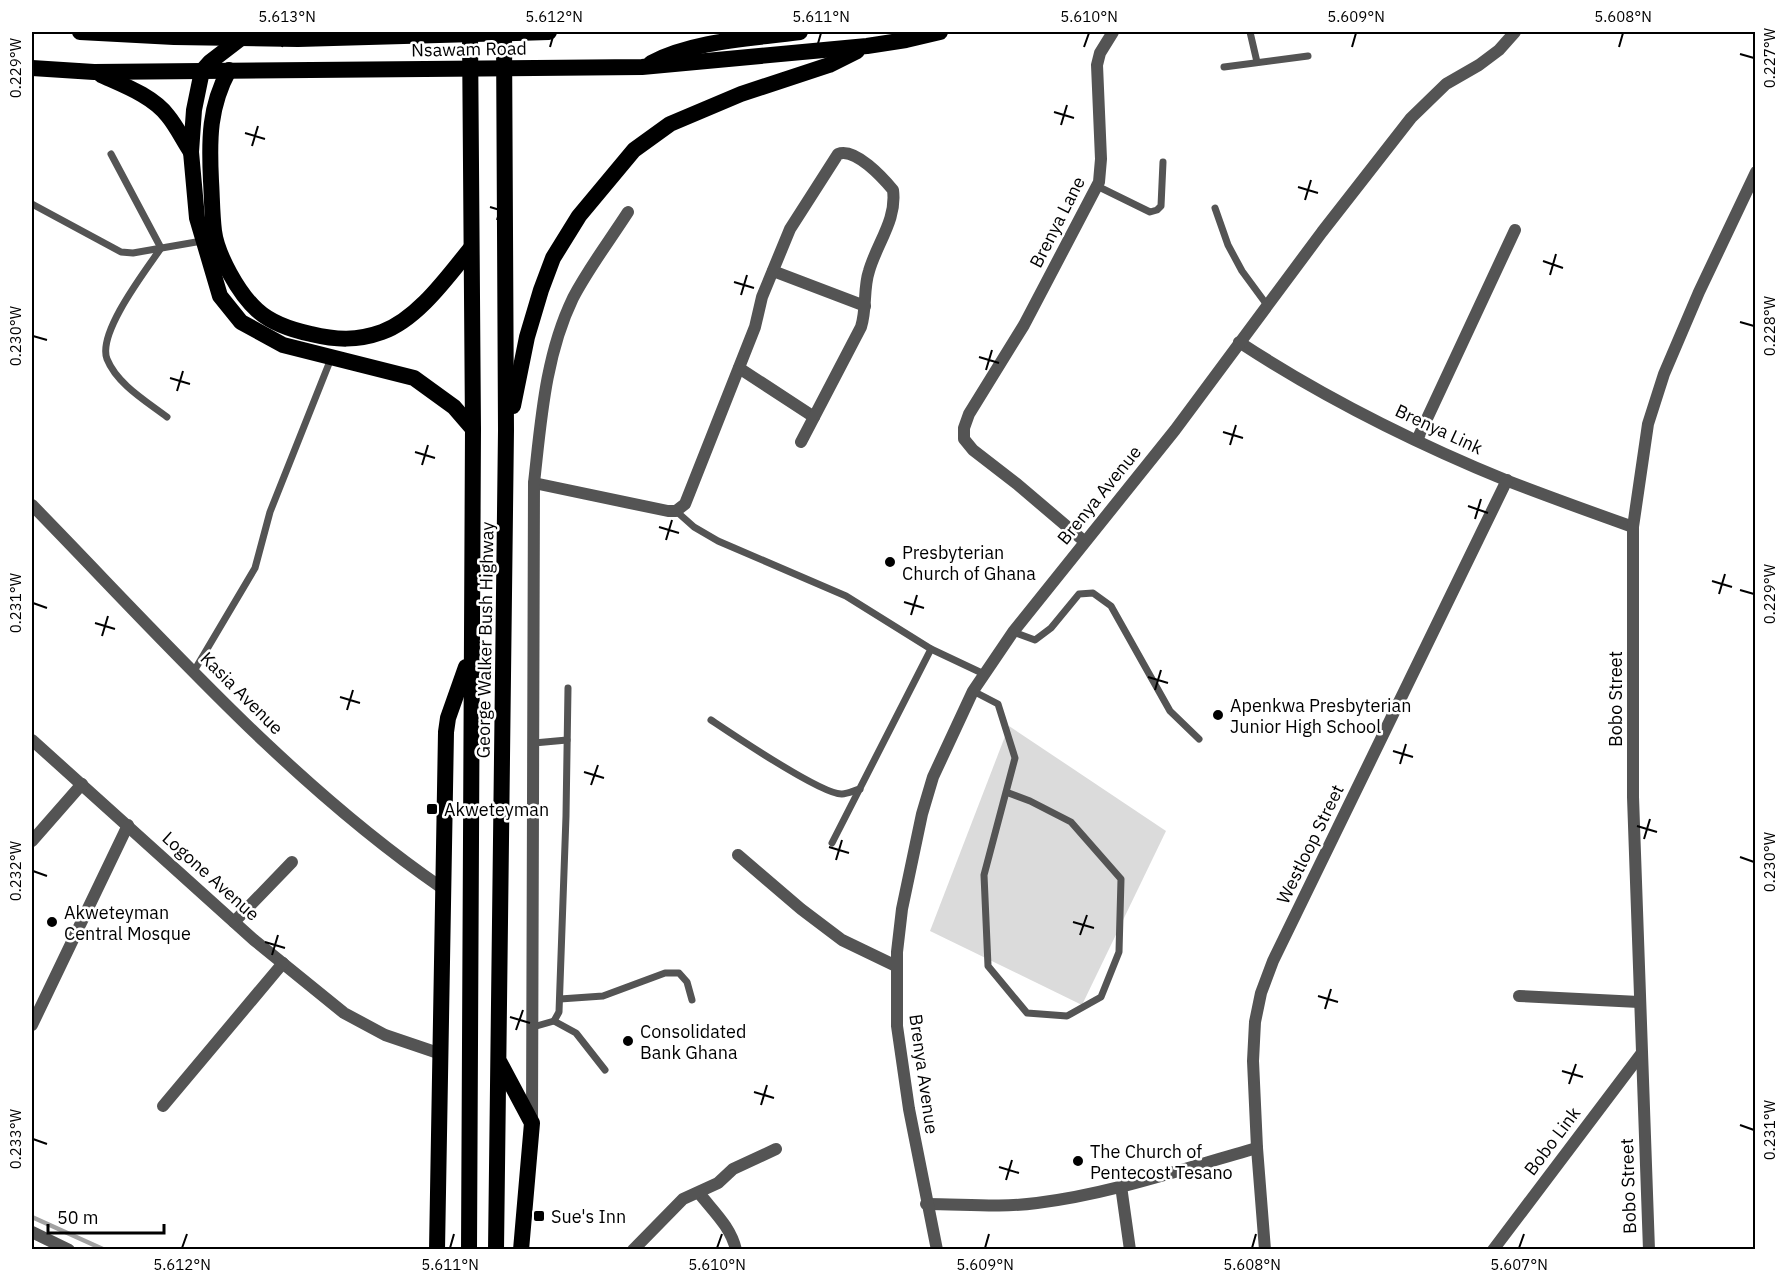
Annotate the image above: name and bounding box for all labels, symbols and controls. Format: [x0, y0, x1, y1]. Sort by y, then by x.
text: 5.613°N [258, 7, 316, 26]
text: 5.612°N [525, 7, 583, 26]
text: 5.611°N [792, 7, 850, 26]
text: 5.610°N [1060, 7, 1118, 26]
text: 5.609°N [1327, 7, 1385, 26]
text: 5.608°N [1594, 7, 1652, 26]
text: 0.227°W [1760, 27, 1779, 88]
street label: Nsawam Road [411, 36, 527, 62]
text: 0.229°W [6, 37, 25, 98]
street label: Brenya Lane [1024, 172, 1090, 272]
text: 0.228°W [1760, 295, 1779, 356]
text: 0.230°W [6, 305, 25, 366]
street label: Brenya Link [1392, 399, 1487, 460]
street label: Brenya Avenue [1052, 441, 1146, 549]
street label: George Walker Bush Highway [471, 521, 499, 759]
place label: Presbyterian Church of Ghana [902, 541, 1036, 585]
marker: Presbyterian Church of Ghana [883, 555, 897, 569]
text: 0.229°W [1760, 563, 1779, 624]
text: 0.231°W [6, 572, 25, 633]
street label: Kasia Avenue [196, 647, 288, 739]
street label: Bobo Street [1604, 651, 1627, 747]
place label: Apenkwa Presbyterian Junior High School [1230, 694, 1411, 738]
marker: Apenkwa Presbyterian Junior High School [1211, 708, 1225, 722]
street label: Westloop Street [1271, 781, 1349, 907]
place label: Akweteyman [444, 798, 549, 821]
marker: Akweteyman [425, 802, 439, 816]
street label: Logone Avenue [158, 826, 264, 926]
text: 0.230°W [1760, 831, 1779, 892]
text: 0.232°W [6, 840, 25, 901]
place label: Akweteyman Central Mosque [64, 901, 191, 945]
marker: Akweteyman Central Mosque [45, 915, 59, 929]
street label: Brenya Avenue [904, 1013, 944, 1136]
place label: Consolidated Bank Ghana [640, 1020, 746, 1064]
marker: Consolidated Bank Ghana [621, 1034, 635, 1048]
text: 0.231°W [1760, 1099, 1779, 1160]
street label: Bobo Link [1519, 1102, 1586, 1180]
text: 0.233°W [6, 1108, 25, 1169]
street label: Bobo Street [1615, 1138, 1641, 1234]
place label: The Church of Pentecost Tesano [1090, 1140, 1233, 1184]
marker: The Church of Pentecost Tesano [1071, 1154, 1085, 1168]
scale bar [48, 1197, 164, 1235]
place label: Sue's Inn [551, 1205, 626, 1228]
text: 50 m [57, 1206, 99, 1229]
marker: Sue's Inn [532, 1209, 546, 1223]
text: 5.612°N [153, 1255, 211, 1274]
text: 5.611°N [421, 1255, 479, 1274]
text: 5.610°N [688, 1255, 746, 1274]
text: 5.609°N [956, 1255, 1014, 1274]
text: 5.608°N [1223, 1255, 1281, 1274]
text: 5.607°N [1490, 1255, 1548, 1274]

